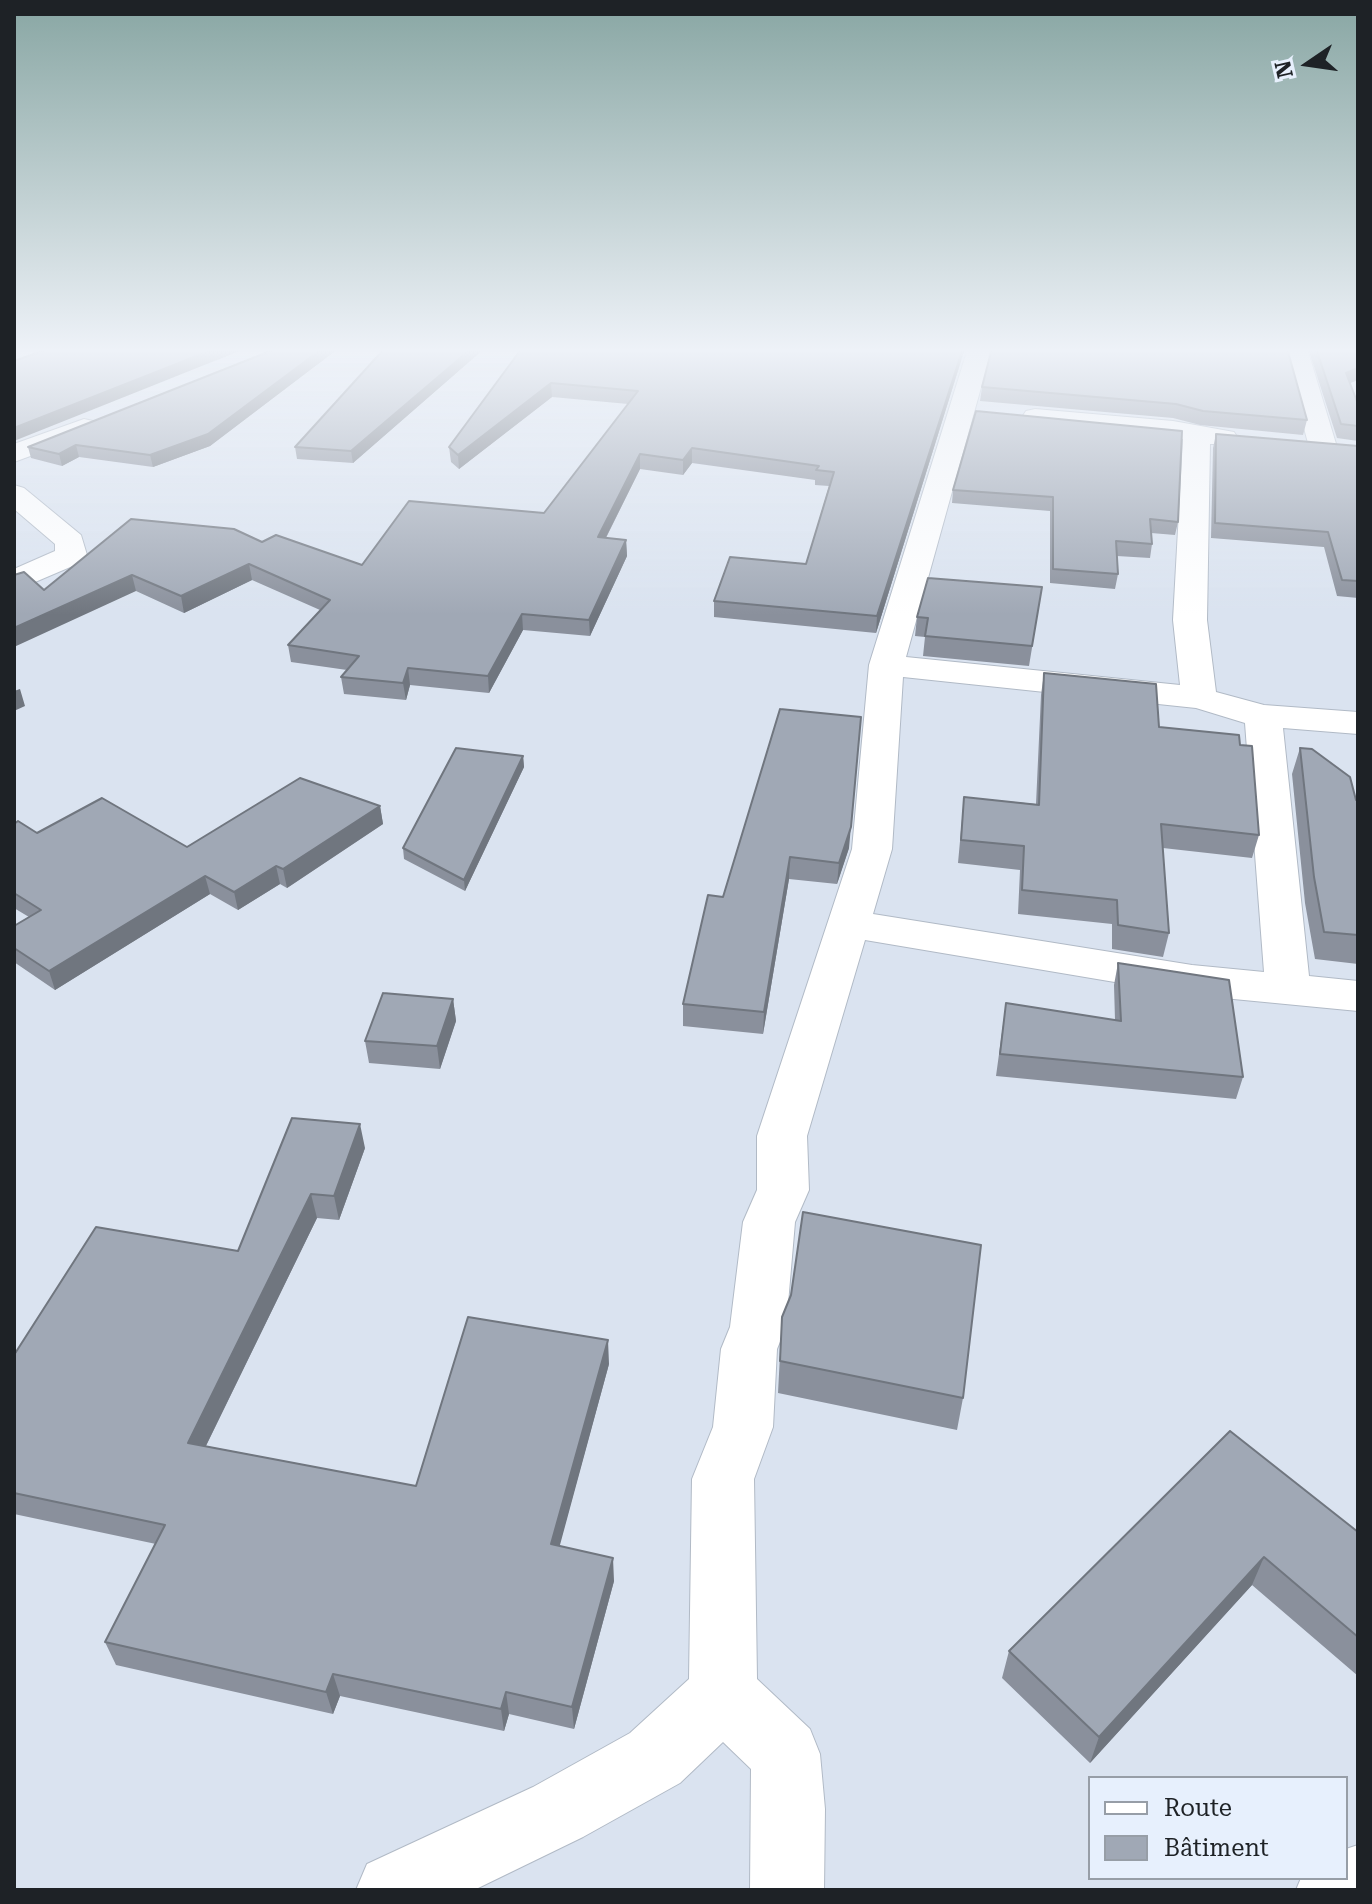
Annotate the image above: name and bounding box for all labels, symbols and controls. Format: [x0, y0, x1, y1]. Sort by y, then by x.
north arrow [1268, 24, 1348, 104]
text: N [1270, 58, 1298, 81]
legend [1088, 1776, 1348, 1880]
text: Route [1164, 1794, 1232, 1822]
text: Bâtiment [1164, 1834, 1269, 1862]

